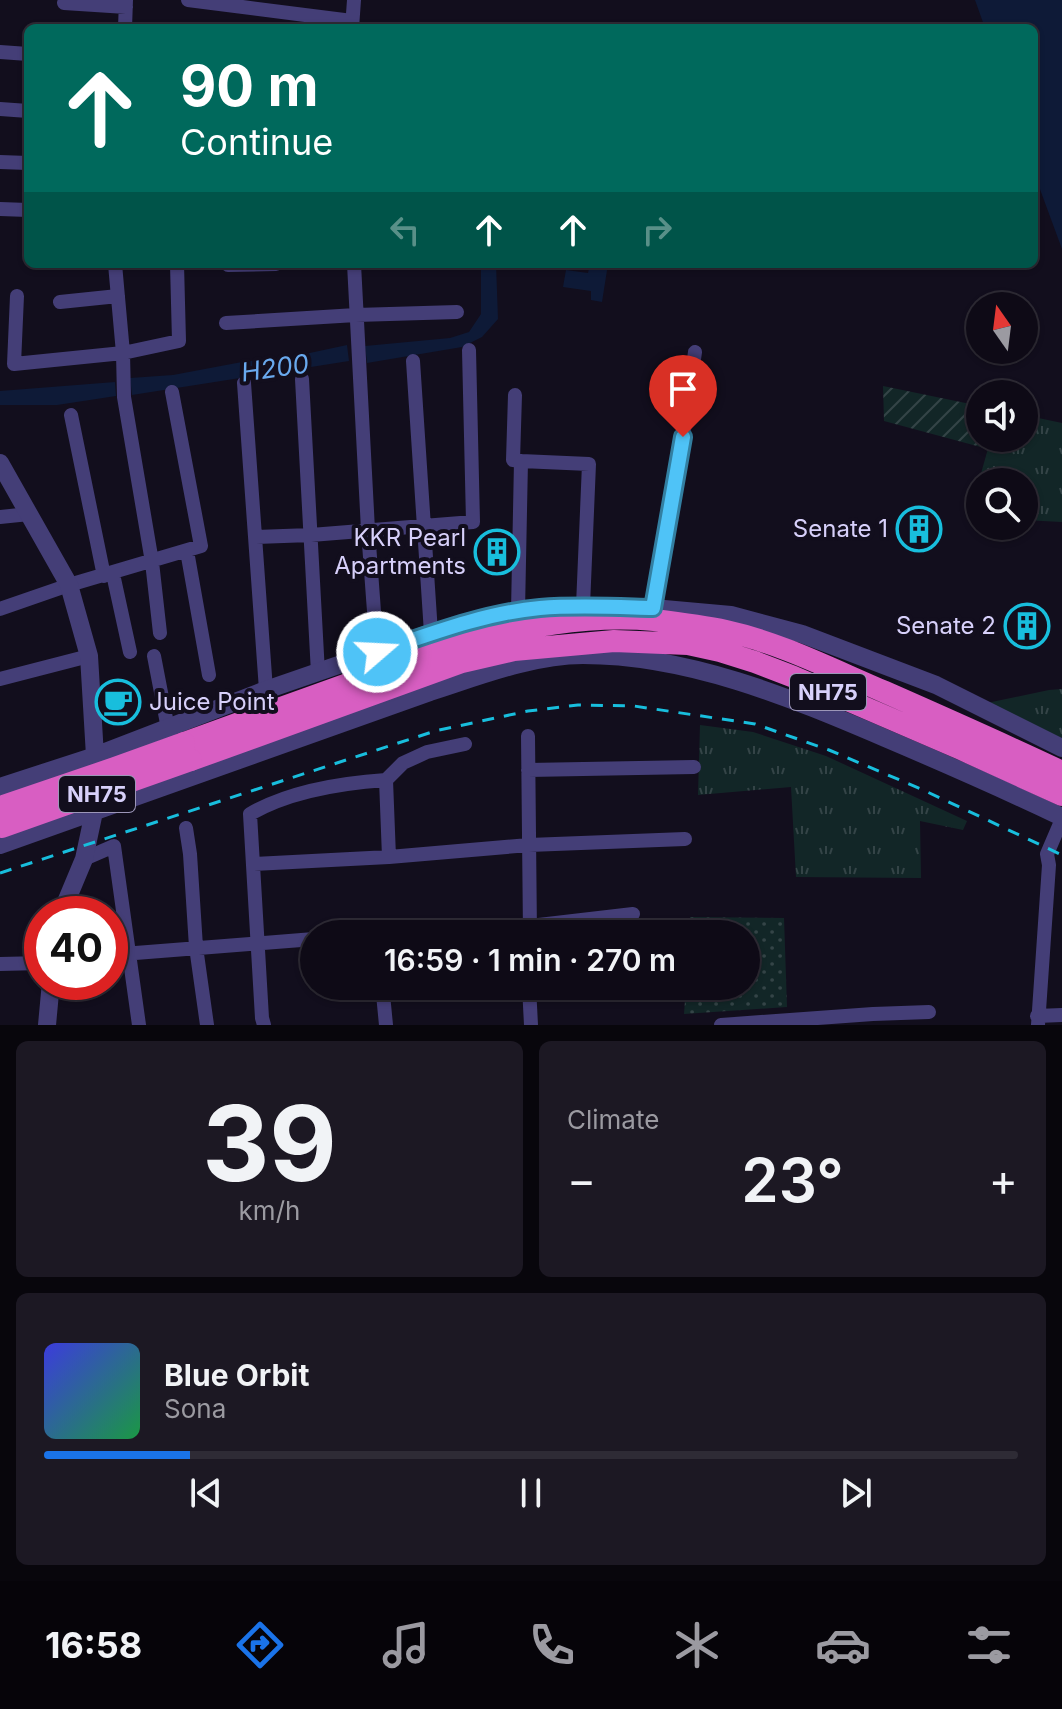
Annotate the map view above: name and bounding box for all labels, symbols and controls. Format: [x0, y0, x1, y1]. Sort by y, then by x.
text: 90 m [180, 52, 319, 120]
icon: ahead [48, 56, 152, 160]
text: Continue [180, 120, 333, 164]
icon: left [383, 208, 427, 252]
icon: ahead [467, 208, 511, 252]
icon: ahead [551, 208, 595, 252]
icon: right [635, 208, 679, 252]
north arrow [966, 292, 1038, 364]
map controls [966, 292, 1038, 540]
water label: H200 [239, 347, 311, 388]
pin [649, 355, 717, 437]
icon: arrive [661, 367, 705, 411]
button: sound [966, 380, 1038, 452]
button: search [966, 468, 1038, 540]
building icon: Senate 1 [895, 505, 943, 553]
place label: Senate 1 [793, 514, 888, 543]
place label: KKR Pearl Apartments [334, 523, 466, 580]
building icon: KKR Pearl Apartments [473, 528, 521, 576]
building icon: Senate 2 [1003, 602, 1051, 650]
position arrow [335, 610, 419, 694]
place label: Senate 2 [896, 611, 996, 640]
road number: NH75 [790, 674, 866, 710]
cafe icon: Juice Point [94, 678, 142, 726]
place label: Juice Point [149, 687, 275, 716]
road number: NH75 [59, 776, 135, 812]
speed limit sign: 40 [24, 896, 128, 1000]
text: 16:59 · 1 min · 270 m [384, 942, 676, 978]
text: 39 [202, 1080, 337, 1206]
text: Climate [567, 1104, 659, 1135]
text: 23° [741, 1144, 844, 1216]
text: − [567, 1153, 596, 1207]
text: + [989, 1153, 1018, 1207]
text: km/h [239, 1195, 300, 1226]
text: Blue Orbit [164, 1357, 309, 1393]
text: Sona [164, 1393, 226, 1424]
icon: previous [184, 1471, 228, 1515]
icon: pause [509, 1471, 553, 1515]
icon: next [834, 1471, 878, 1515]
icon: directions [232, 1617, 288, 1673]
icon: music [378, 1617, 434, 1673]
icon: phone [524, 1617, 580, 1673]
icon: climate [669, 1617, 725, 1673]
icon: car [815, 1617, 871, 1673]
icon: filters [961, 1617, 1017, 1673]
text: 16:58 [45, 1623, 142, 1667]

